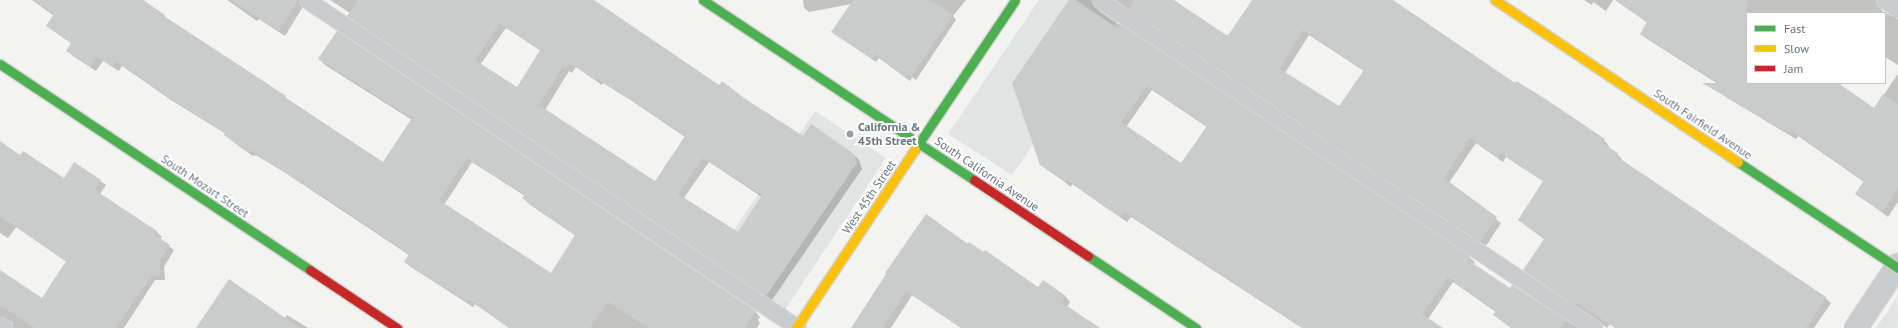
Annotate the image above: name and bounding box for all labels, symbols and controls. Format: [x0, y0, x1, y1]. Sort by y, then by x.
legend [1746, 12, 1886, 84]
text: Fast [1784, 21, 1805, 36]
text: Slow [1784, 41, 1809, 56]
text: Jam [1784, 61, 1803, 76]
street label: South Fairfield Avenue [1651, 86, 1755, 162]
place label: California & 45th Street [858, 120, 920, 148]
marker: California & 45th Street [845, 129, 855, 139]
street label: South California Avenue [932, 134, 1042, 214]
street label: South Mozart Street [158, 151, 252, 221]
street label: West 45th Street [839, 158, 899, 236]

